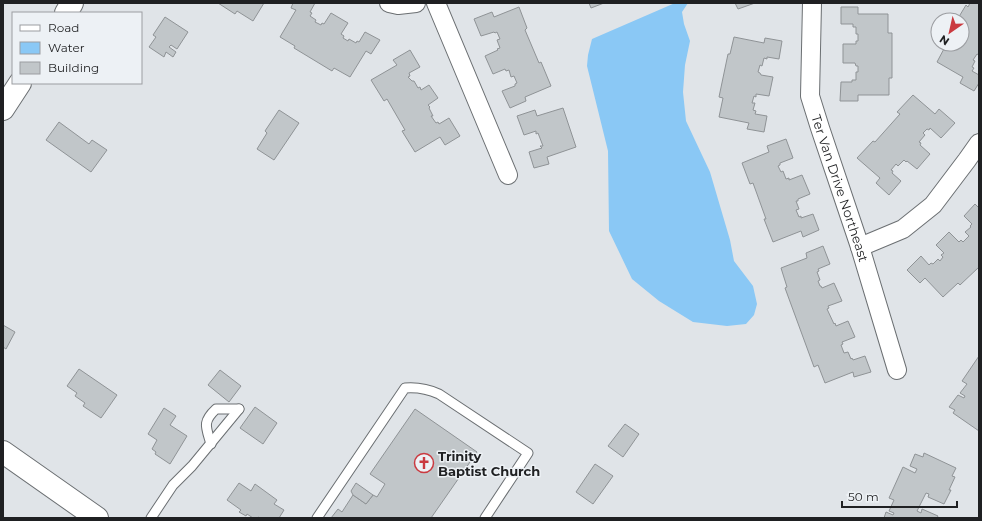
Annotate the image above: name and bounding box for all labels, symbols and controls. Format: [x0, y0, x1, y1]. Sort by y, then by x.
legend [12, 12, 142, 84]
north arrow [930, 12, 970, 52]
text: Road [48, 20, 79, 35]
text: N [937, 32, 952, 49]
text: Water [48, 40, 85, 55]
text: Building [48, 60, 99, 75]
street label: Ter Van Drive Northeast [808, 113, 872, 264]
place label: Trinity Baptist Church [438, 448, 540, 479]
church icon: Trinity Baptist Church [413, 452, 435, 474]
scale bar [842, 483, 957, 509]
text: 50 m [848, 489, 879, 504]

